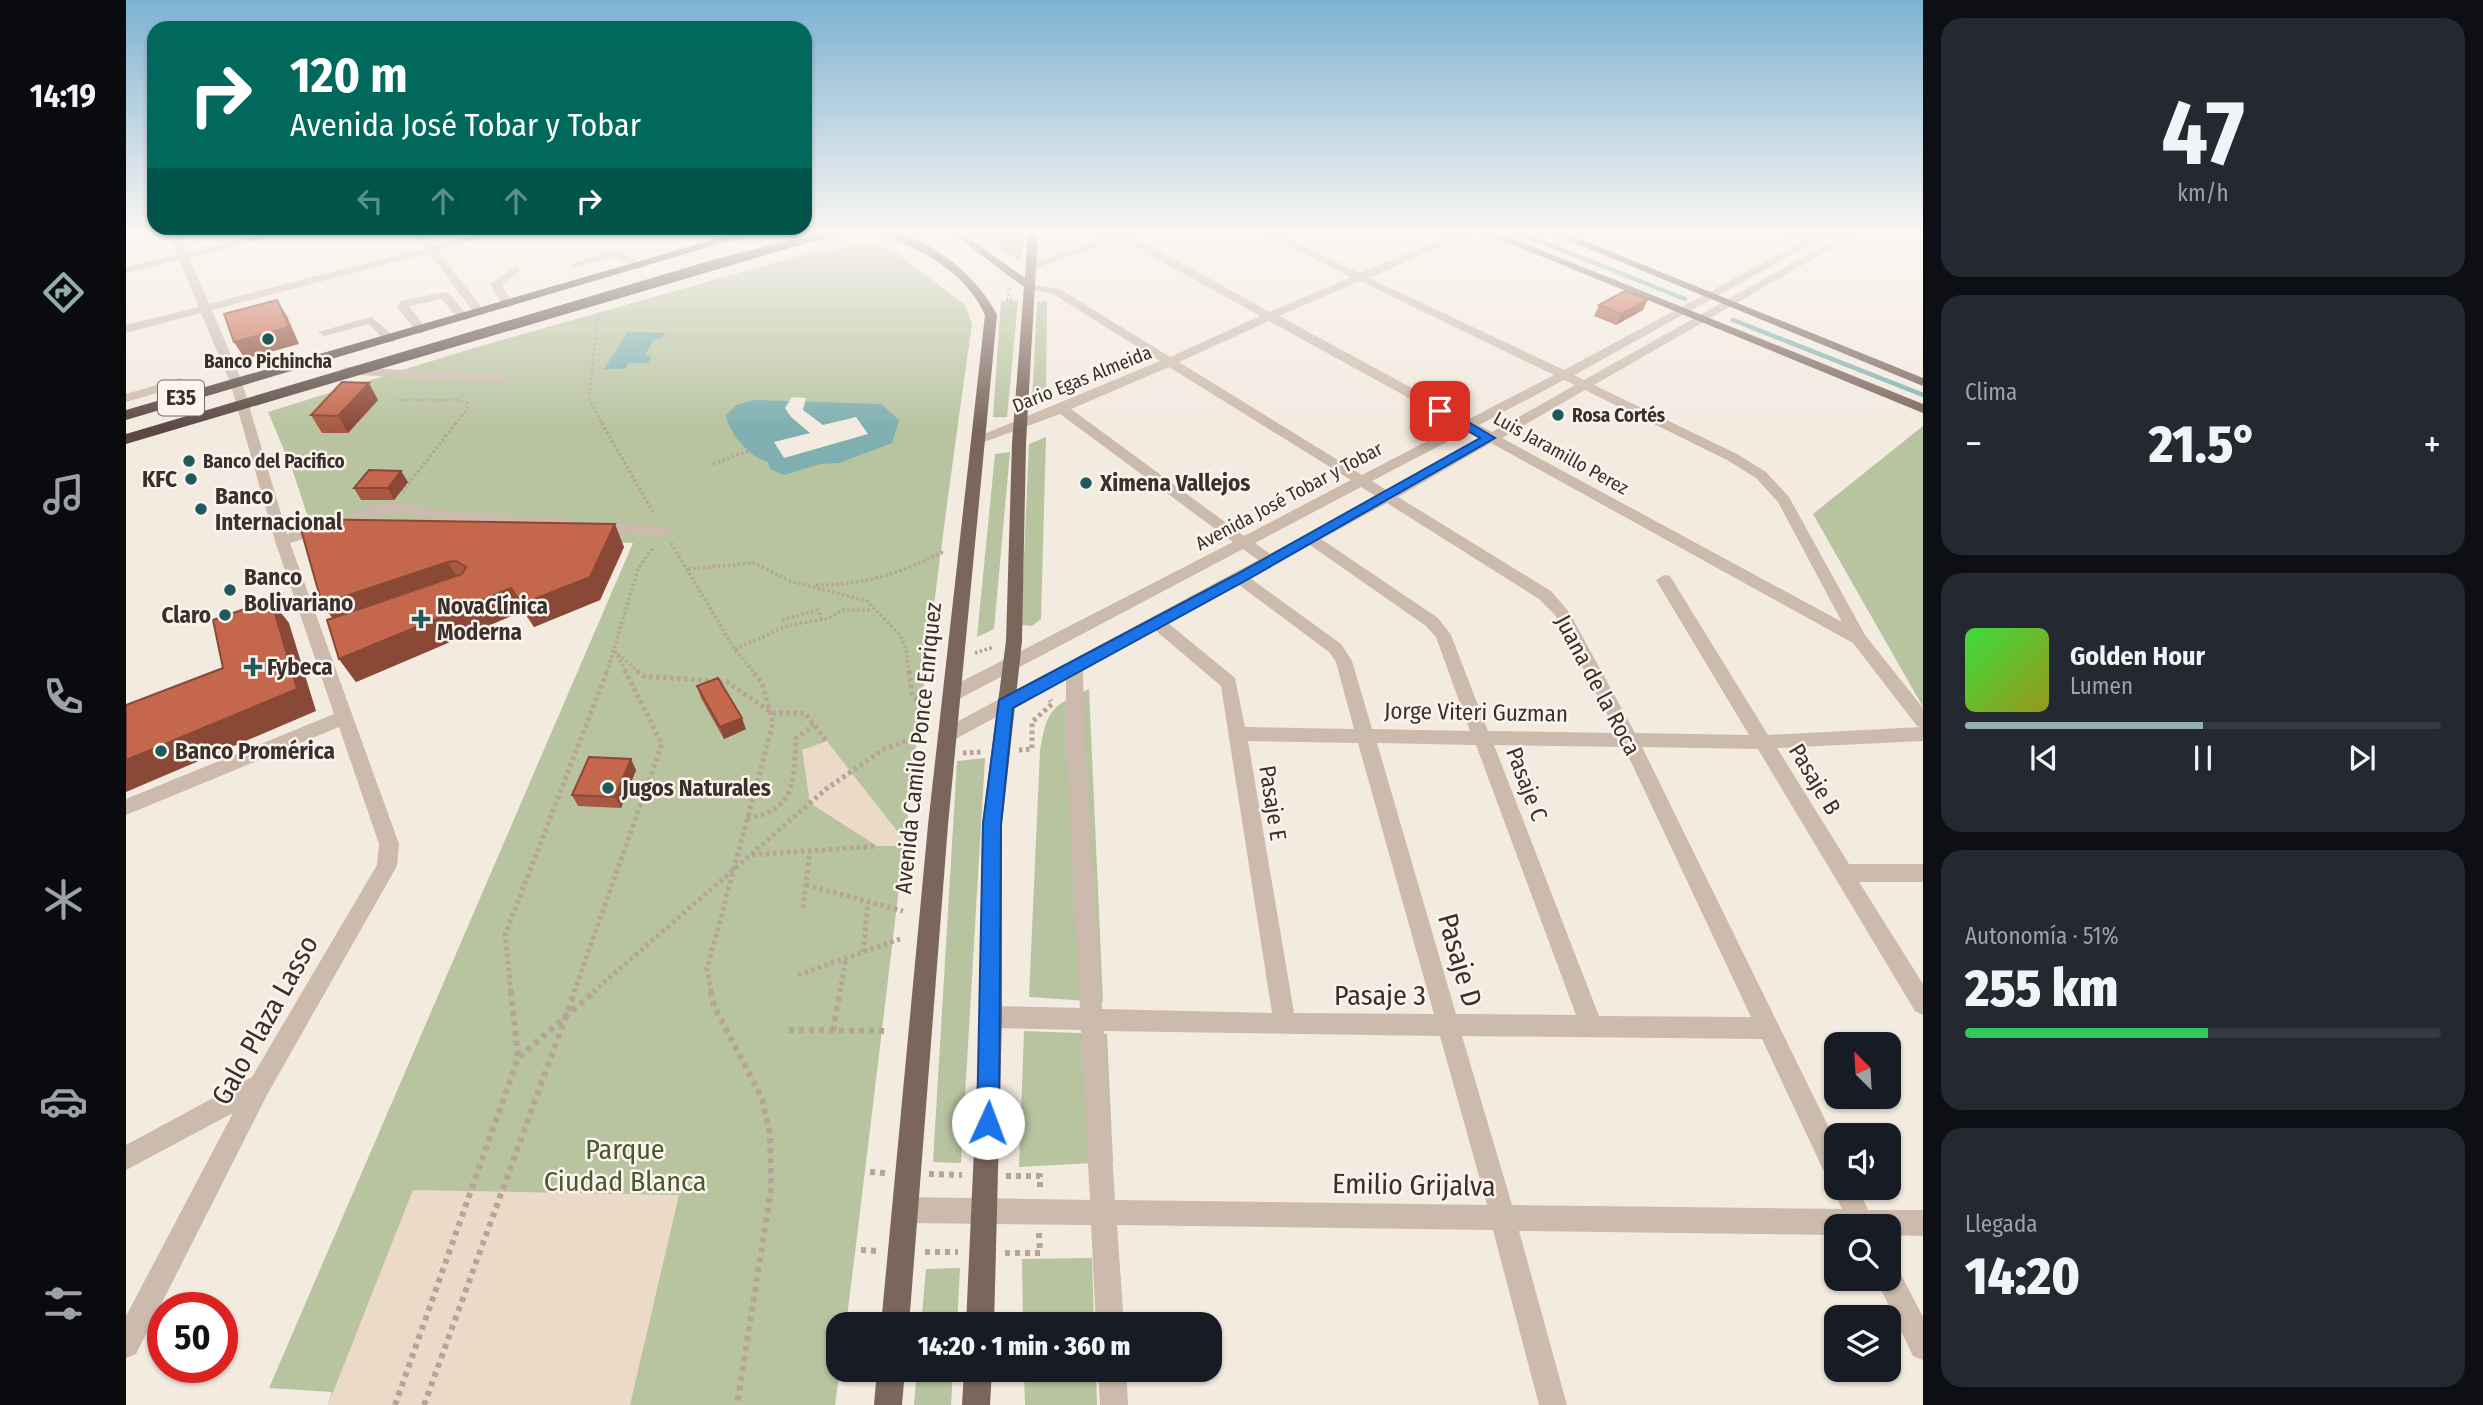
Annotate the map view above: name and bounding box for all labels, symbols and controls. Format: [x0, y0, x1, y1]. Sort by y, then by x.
text: 120 m [290, 46, 408, 105]
icon: right [175, 49, 266, 140]
text: 14:19 [30, 77, 96, 115]
text: 47 [2161, 79, 2245, 188]
text: Avenida José Tobar y Tobar [290, 106, 641, 144]
text: km/h [2177, 179, 2229, 207]
icon: left [351, 182, 389, 220]
icon: ahead [424, 182, 462, 220]
icon: ahead [497, 182, 535, 220]
icon: right [570, 182, 608, 220]
icon: directions [39, 268, 88, 317]
marker: Banco Pichincha [260, 331, 276, 347]
street label: Dario Egas Almeida [1009, 341, 1155, 417]
place label: Banco Pichincha [204, 350, 332, 373]
text: Clima [1965, 378, 2017, 406]
road number: E35 [158, 380, 204, 416]
pin [1410, 381, 1470, 441]
icon: arrive [1421, 392, 1459, 430]
place label: Rosa Cortés [1572, 404, 1666, 427]
street label: Luis Jaramillo Perez [1490, 406, 1633, 500]
marker: Rosa Cortés [1550, 407, 1566, 423]
text: 21.5° [2149, 413, 2257, 476]
text: − [1965, 421, 1982, 467]
text: + [2424, 421, 2441, 467]
street label: Avenida José Tobar y Tobar [1192, 437, 1387, 555]
place label: Banco del Pacifico [203, 450, 345, 473]
marker: Banco del Pacifico [181, 453, 197, 469]
place label: KFC [142, 465, 177, 493]
place label: Ximena Vallejos [1099, 469, 1250, 497]
icon: music [39, 470, 88, 519]
marker: KFC [183, 471, 199, 487]
marker: Ximena Vallejos [1078, 475, 1094, 491]
place label: Banco Internacional [215, 482, 343, 536]
marker: Banco Internacional [193, 501, 209, 517]
place label: Banco Bolivariano [244, 563, 353, 617]
marker: Banco Bolivariano [222, 582, 238, 598]
place label: NovaClínica Moderna [437, 592, 548, 646]
place label: Claro [162, 601, 211, 629]
street label: Avenida Camilo Ponce Enriquez [889, 601, 947, 895]
marker: Claro [217, 607, 233, 623]
marker: NovaClínica Moderna [411, 609, 431, 629]
street label: Juana de la Roca [1549, 610, 1647, 760]
text: Golden Hour [2070, 641, 2205, 672]
place label: Fybeca [267, 653, 333, 681]
marker: Fybeca [245, 659, 261, 675]
icon: phone [39, 672, 88, 721]
text: Lumen [2070, 672, 2133, 700]
street label: Jorge Viteri Guzman [1384, 696, 1568, 728]
place label: Banco Promérica [175, 737, 335, 765]
street label: Pasaje B [1783, 738, 1847, 820]
icon: previous [2025, 739, 2063, 777]
icon: pause [2184, 739, 2222, 777]
icon: next [2343, 739, 2381, 777]
marker: Banco Promérica [153, 743, 169, 759]
street label: Pasaje C [1500, 743, 1554, 825]
street label: Pasaje E [1253, 763, 1293, 843]
place label: Jugos Naturales [621, 774, 771, 802]
marker: Jugos Naturales [600, 780, 616, 796]
icon: climate [39, 875, 88, 924]
street label: Pasaje D [1431, 909, 1489, 1011]
text: Autonomía · 51% [1965, 922, 2119, 950]
street label: Galo Plaza Lasso [205, 930, 325, 1110]
text: 255 km [1965, 957, 2118, 1020]
street label: Pasaje 3 [1334, 979, 1426, 1012]
north arrow [1824, 1032, 1900, 1110]
map controls [1824, 1032, 1901, 1382]
icon: car [39, 1077, 88, 1126]
position arrow [951, 1086, 1025, 1160]
button: sound [1824, 1123, 1901, 1200]
park label: Parque Ciudad Blanca [544, 1133, 706, 1198]
street label: Emilio Grijalva [1332, 1167, 1496, 1203]
text: Llegada [1965, 1210, 2037, 1238]
button: search [1824, 1214, 1901, 1291]
text: 14:20 [1965, 1245, 2080, 1308]
icon: filters [39, 1279, 88, 1328]
speed limit sign: 50 [147, 1292, 238, 1383]
button: layers [1824, 1305, 1901, 1382]
text: 14:20 · 1 min · 360 m [918, 1331, 1130, 1362]

